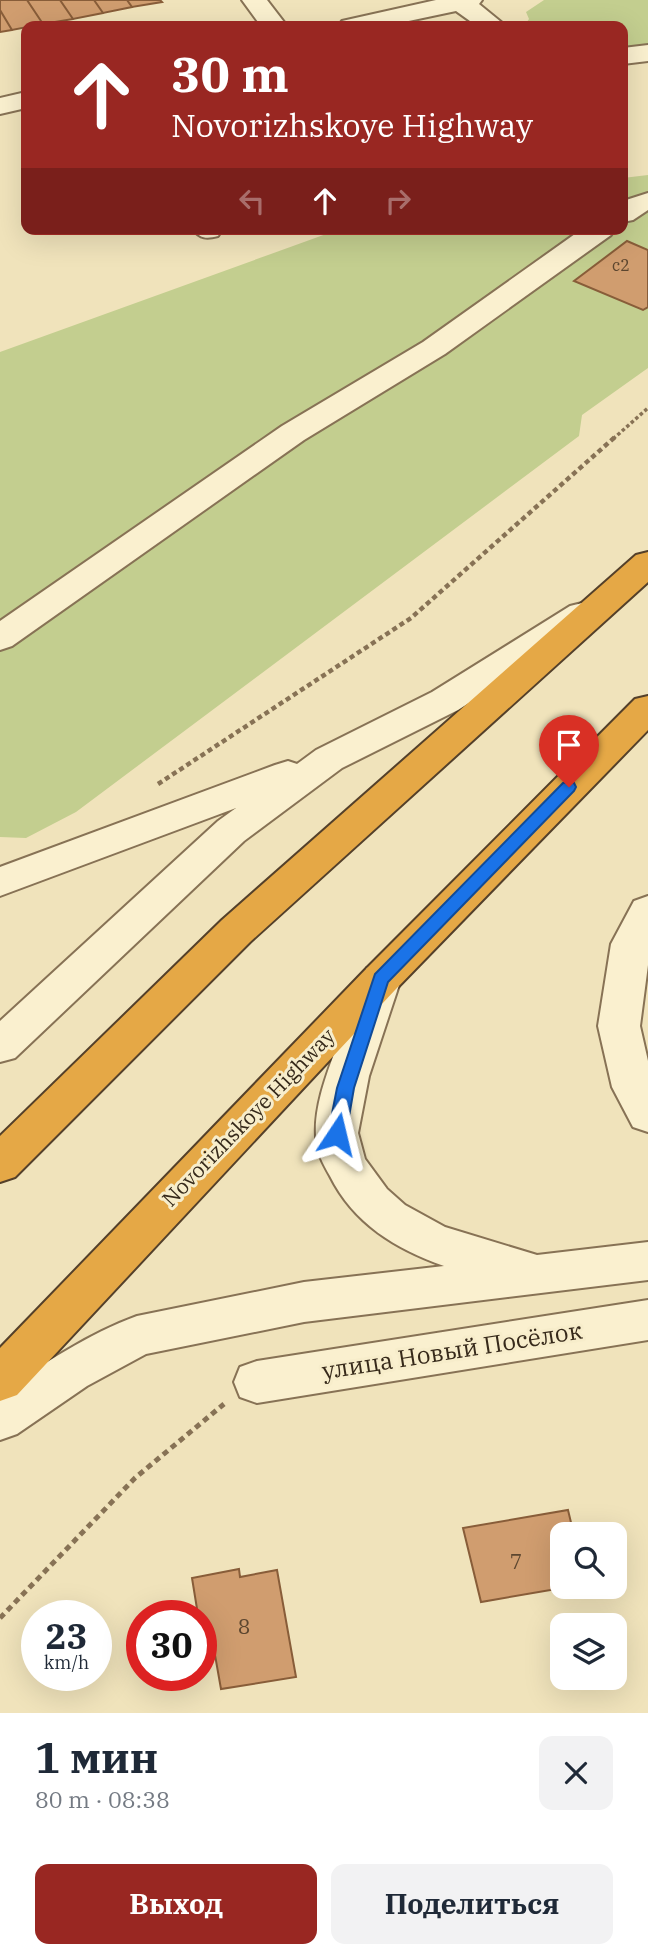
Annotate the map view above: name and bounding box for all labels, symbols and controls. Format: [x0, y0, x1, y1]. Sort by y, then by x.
text: 30 m [171, 42, 289, 105]
icon: ahead [56, 49, 147, 140]
text: Novorizhskoye Highway [171, 104, 533, 146]
icon: left [233, 182, 271, 220]
icon: ahead [306, 182, 344, 220]
icon: right [379, 182, 417, 220]
house number: с2 [612, 255, 630, 275]
pin [539, 715, 599, 787]
icon: arrive [550, 726, 588, 764]
street label: Novorizhskoye Highway [155, 1021, 341, 1212]
position arrow [300, 1097, 374, 1171]
street label: улица Новый Посёлок [320, 1314, 584, 1386]
map controls [550, 1522, 627, 1690]
button: search [550, 1522, 627, 1599]
house number: 7 [510, 1547, 522, 1575]
speed limit sign: 30 [126, 1600, 217, 1691]
house number: 8 [238, 1612, 250, 1640]
text: 23 [45, 1613, 88, 1659]
button: layers [550, 1613, 627, 1690]
text: km/h [44, 1651, 89, 1674]
text: 1 мин [35, 1730, 158, 1785]
button: close [539, 1736, 613, 1810]
text: 80 m · 08:38 [35, 1784, 170, 1814]
button: Выход [35, 1864, 317, 1944]
button: Поделиться [331, 1864, 613, 1944]

